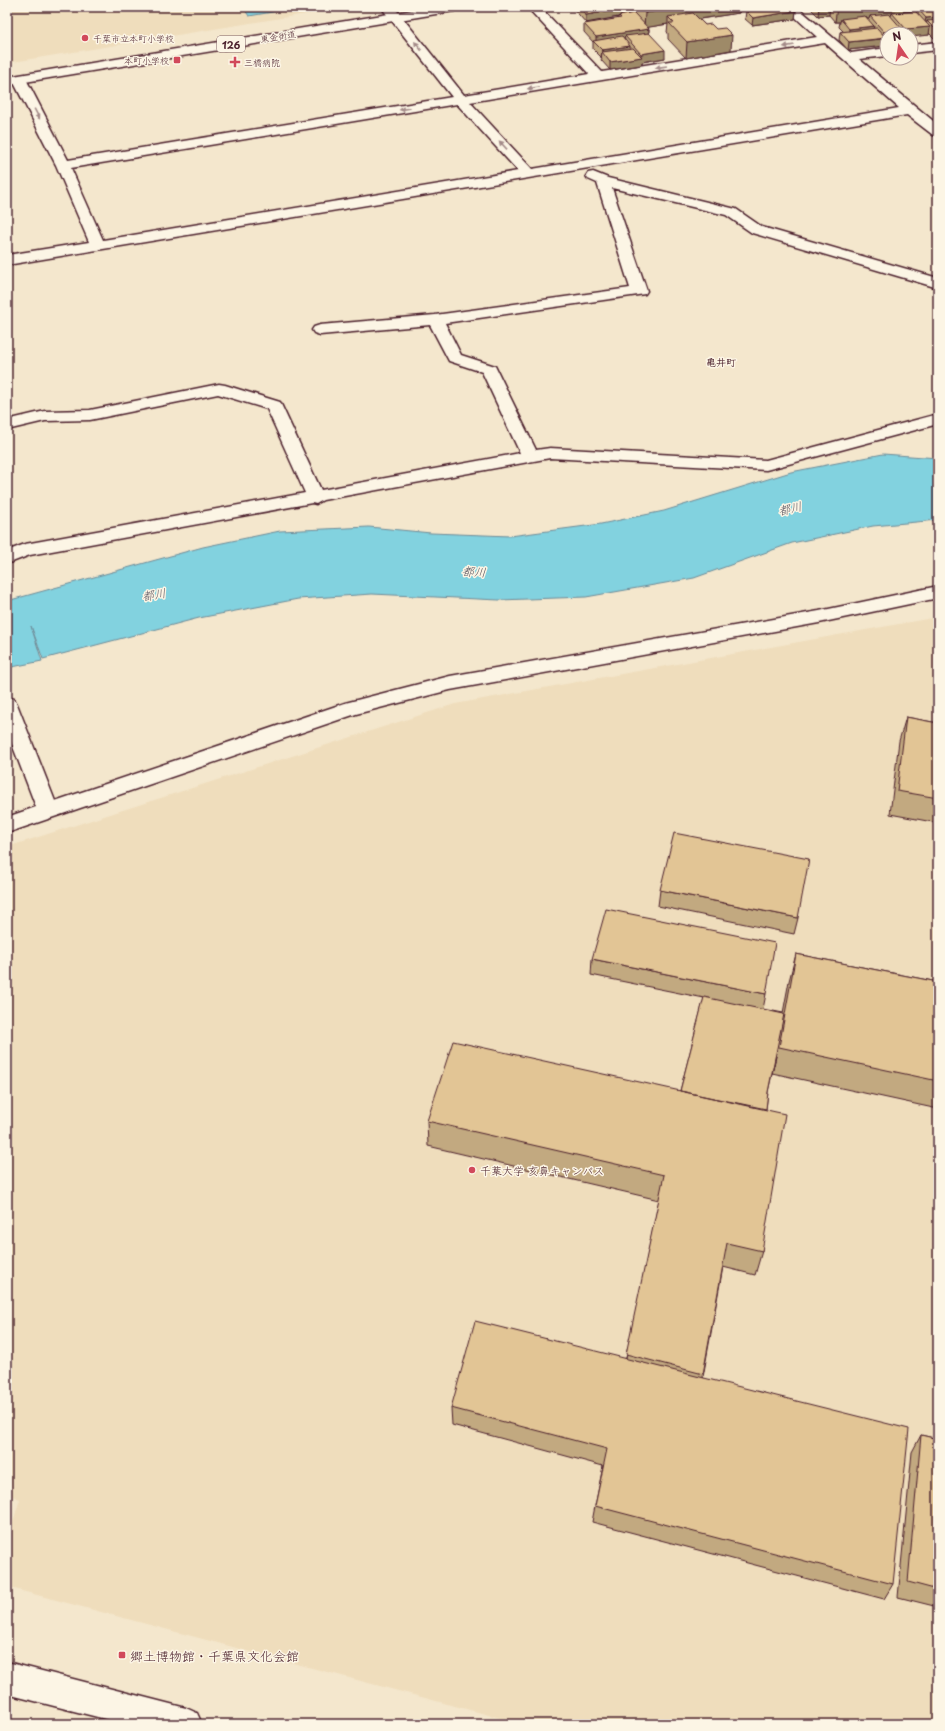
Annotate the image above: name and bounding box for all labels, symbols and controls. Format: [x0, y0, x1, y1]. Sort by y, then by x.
street label: 東金街道 [259, 26, 297, 46]
north arrow [879, 26, 919, 66]
text: N [890, 26, 903, 45]
place label: 千葉市立本町小学校 [93, 31, 174, 45]
marker: 千葉市立本町小学校 [80, 33, 90, 43]
road number: 126 [217, 36, 245, 52]
one-way arrow [414, 41, 423, 52]
one-way arrow [783, 43, 796, 49]
place label: 本町小学校 [124, 53, 169, 67]
marker: 本町小学校 [172, 55, 182, 65]
place label: 三橋病院 [244, 55, 280, 69]
marker: 三橋病院 [229, 56, 241, 68]
one-way arrow [655, 64, 667, 70]
one-way arrow [527, 85, 539, 91]
one-way arrow [399, 106, 411, 112]
one-way arrow [34, 108, 40, 120]
one-way arrow [498, 140, 507, 150]
district label: 亀井町 [706, 354, 736, 369]
water label: 都川 [776, 497, 804, 519]
water label: 都川 [461, 561, 487, 581]
water label: 都川 [141, 583, 167, 605]
place label: 千葉大学 亥鼻キャンパス [480, 1162, 604, 1179]
marker: 千葉大学 亥鼻キャンパス [467, 1165, 477, 1175]
place label: 郷土博物館・千葉県文化会館 [130, 1646, 299, 1665]
marker: 郷土博物館・千葉県文化会館 [117, 1650, 127, 1660]

